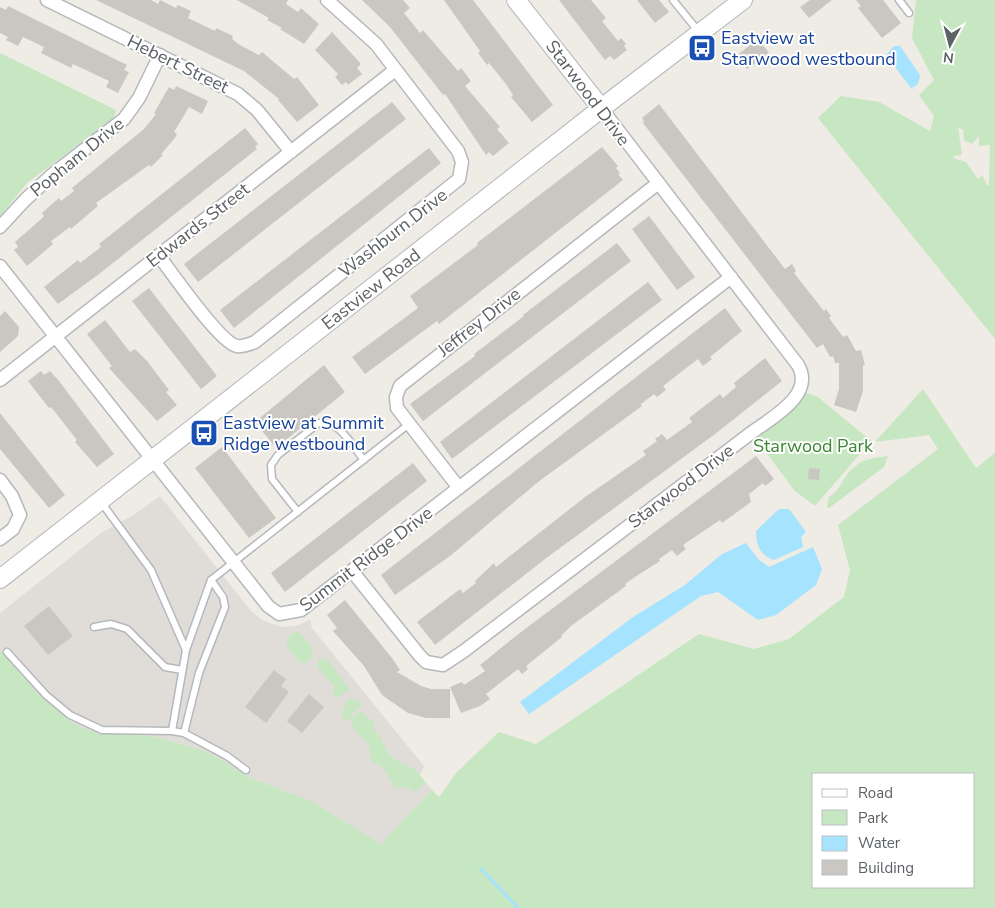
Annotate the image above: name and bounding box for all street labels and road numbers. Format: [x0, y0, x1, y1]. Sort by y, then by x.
street label: Hebert Street [123, 29, 233, 99]
street label: Starwood Drive [540, 35, 636, 151]
street label: Popham Drive [25, 112, 129, 202]
street label: Edwards Street [142, 177, 255, 273]
street label: Washburn Drive [334, 183, 452, 283]
street label: Eastview Road [317, 243, 425, 335]
street label: Jeffrey Drive [432, 282, 526, 363]
street label: Starwood Drive [623, 438, 739, 534]
street label: Summit Ridge Drive [294, 501, 438, 617]

